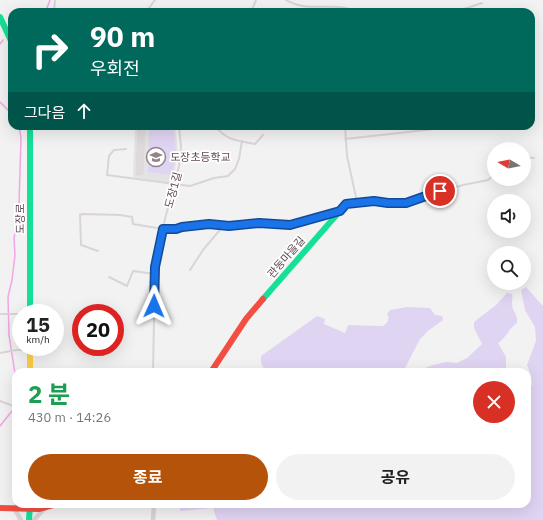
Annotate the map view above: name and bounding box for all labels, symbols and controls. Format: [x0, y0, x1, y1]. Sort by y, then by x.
text: 90 m [90, 18, 155, 55]
icon: right [24, 24, 76, 76]
text: 우회전 [90, 57, 140, 80]
icon: ahead [73, 100, 95, 122]
text: 그다음 [24, 103, 65, 122]
north arrow [487, 142, 531, 186]
map controls [487, 142, 531, 290]
school or university icon: 도장초등학교 [145, 146, 167, 168]
place label: 도장초등학교 [170, 150, 231, 164]
street label: 도장1길 [161, 170, 185, 210]
pin [423, 174, 457, 208]
icon: arrive [429, 180, 451, 202]
button: sound [487, 194, 531, 238]
street label: 도장로 [13, 204, 27, 234]
street label: 관동마을길 [264, 233, 308, 281]
button: search [487, 246, 531, 290]
position arrow [133, 285, 175, 327]
speed limit sign: 20 [72, 304, 124, 356]
text: 15 [26, 311, 50, 338]
text: km/h [26, 333, 50, 346]
text: 2 분 [28, 378, 70, 410]
button: close [473, 381, 515, 423]
text: 430 m · 14:26 [28, 409, 111, 426]
button: 종료 [28, 454, 268, 500]
button: 공유 [276, 454, 515, 500]

